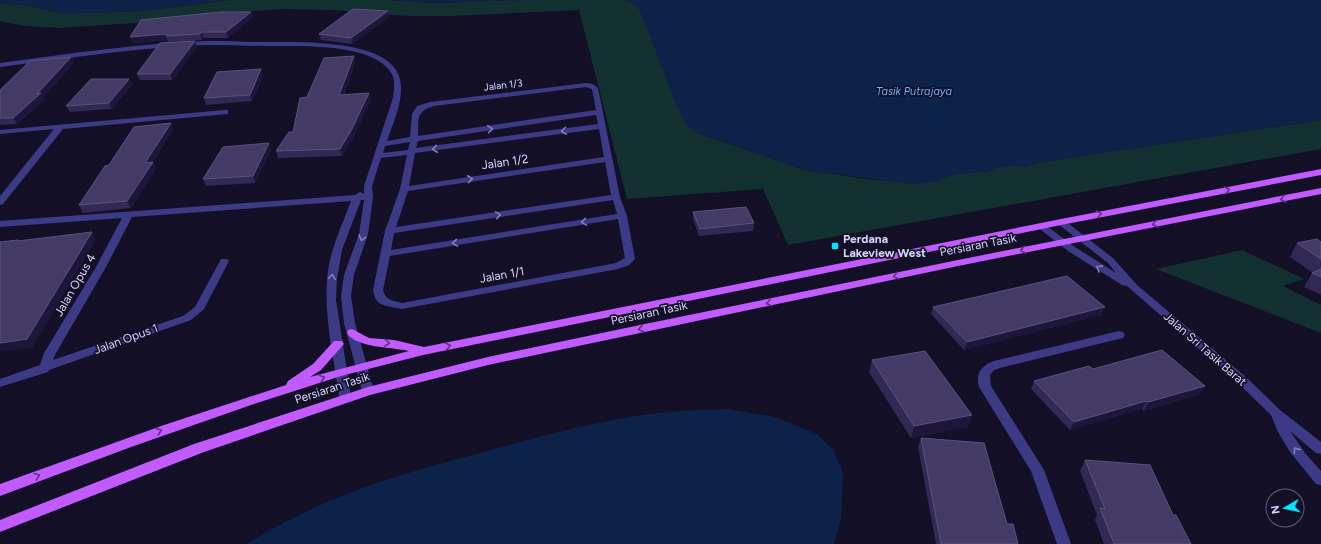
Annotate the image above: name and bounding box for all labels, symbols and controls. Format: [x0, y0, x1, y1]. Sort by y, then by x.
street label: Jalan 1/3 [483, 76, 523, 94]
water label: Tasik Putrajaya [876, 85, 953, 98]
one-way arrow [486, 125, 493, 134]
one-way arrow [561, 126, 567, 135]
one-way arrow [432, 144, 438, 153]
street label: Jalan 1/2 [481, 152, 529, 172]
one-way arrow [467, 175, 473, 184]
one-way arrow [1223, 186, 1230, 195]
one-way arrow [1280, 194, 1286, 202]
one-way arrow [495, 211, 501, 220]
one-way arrow [1096, 211, 1102, 219]
one-way arrow [580, 217, 587, 226]
one-way arrow [1152, 220, 1158, 228]
street label: Persiaran Tasik [938, 231, 1018, 259]
place label: Perdana Lakeview West [843, 232, 926, 260]
one-way arrow [358, 235, 367, 242]
one-way arrow [452, 238, 458, 247]
marker: Perdana Lakeview West [830, 241, 840, 251]
one-way arrow [1020, 246, 1026, 254]
street label: Jalan Opus 4 [51, 251, 99, 319]
street label: Jalan 1/1 [478, 264, 526, 286]
one-way arrow [1096, 266, 1103, 273]
one-way arrow [893, 271, 899, 279]
one-way arrow [327, 274, 336, 280]
street label: Persiaran Tasik [609, 298, 689, 328]
one-way arrow [766, 298, 772, 306]
street label: Jalan Sri Tasik Barat [1161, 309, 1250, 389]
street label: Jalan Opus 1 [92, 321, 160, 357]
one-way arrow [638, 324, 644, 333]
one-way arrow [384, 339, 390, 348]
one-way arrow [445, 342, 451, 350]
street label: Persiaran Tasik [293, 369, 371, 407]
one-way arrow [318, 374, 325, 383]
one-way arrow [155, 428, 162, 436]
one-way arrow [1294, 448, 1301, 455]
one-way arrow [33, 472, 40, 480]
north arrow [1265, 488, 1305, 528]
text: N [1269, 504, 1283, 515]

